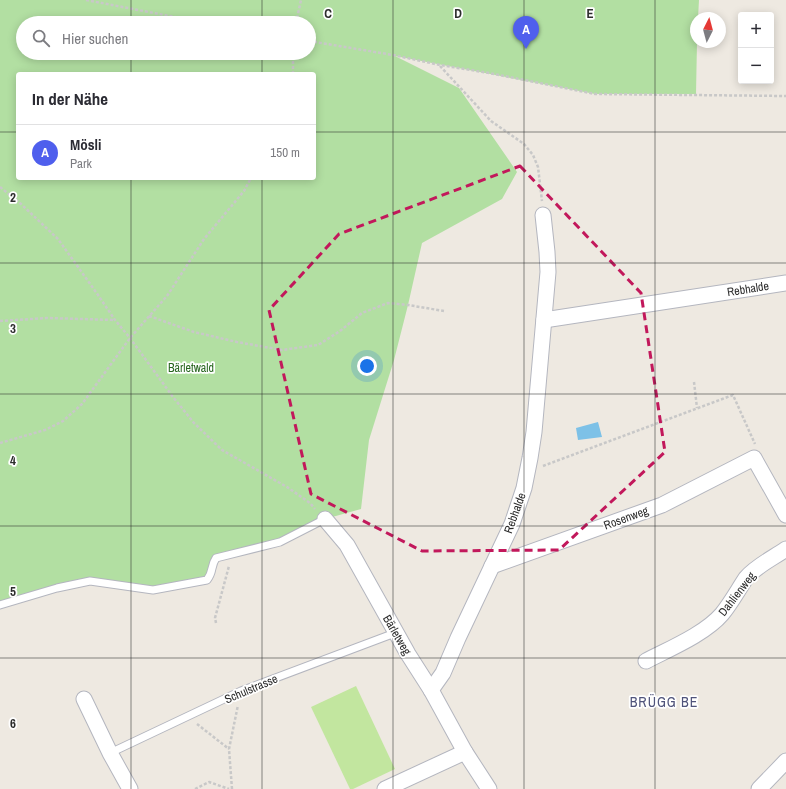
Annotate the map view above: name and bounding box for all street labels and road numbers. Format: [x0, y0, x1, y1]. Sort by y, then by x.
street label: Rebhalde [726, 278, 770, 300]
street label: Rebhalde [500, 490, 530, 536]
street label: Rosenweg [601, 502, 651, 533]
street label: Dahlienweg [715, 568, 760, 619]
street label: Bärletweg [379, 612, 415, 658]
street label: Schulstrasse [222, 671, 280, 707]

